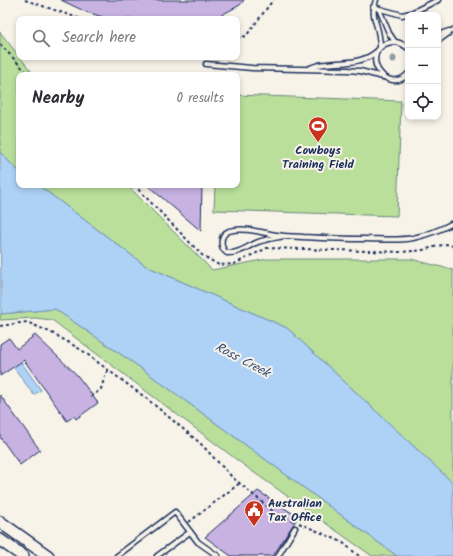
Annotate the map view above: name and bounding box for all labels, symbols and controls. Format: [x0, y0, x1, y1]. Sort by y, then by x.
map controls [405, 12, 441, 120]
button: + [405, 12, 441, 48]
search box [16, 16, 240, 60]
text: Search here [62, 26, 136, 50]
icon: search [30, 27, 52, 49]
button: − [405, 48, 441, 84]
button: locate [405, 84, 441, 120]
text: Nearby [32, 85, 84, 112]
text: 0 results [177, 88, 224, 109]
sports icon: Cowboys Training Field [307, 115, 329, 143]
place label: Cowboys Training Field [282, 141, 355, 174]
water label: Ross Creek [211, 337, 275, 384]
place label: Australian Tax Office [268, 494, 322, 527]
public building icon: Australian Tax Office [243, 499, 265, 527]

